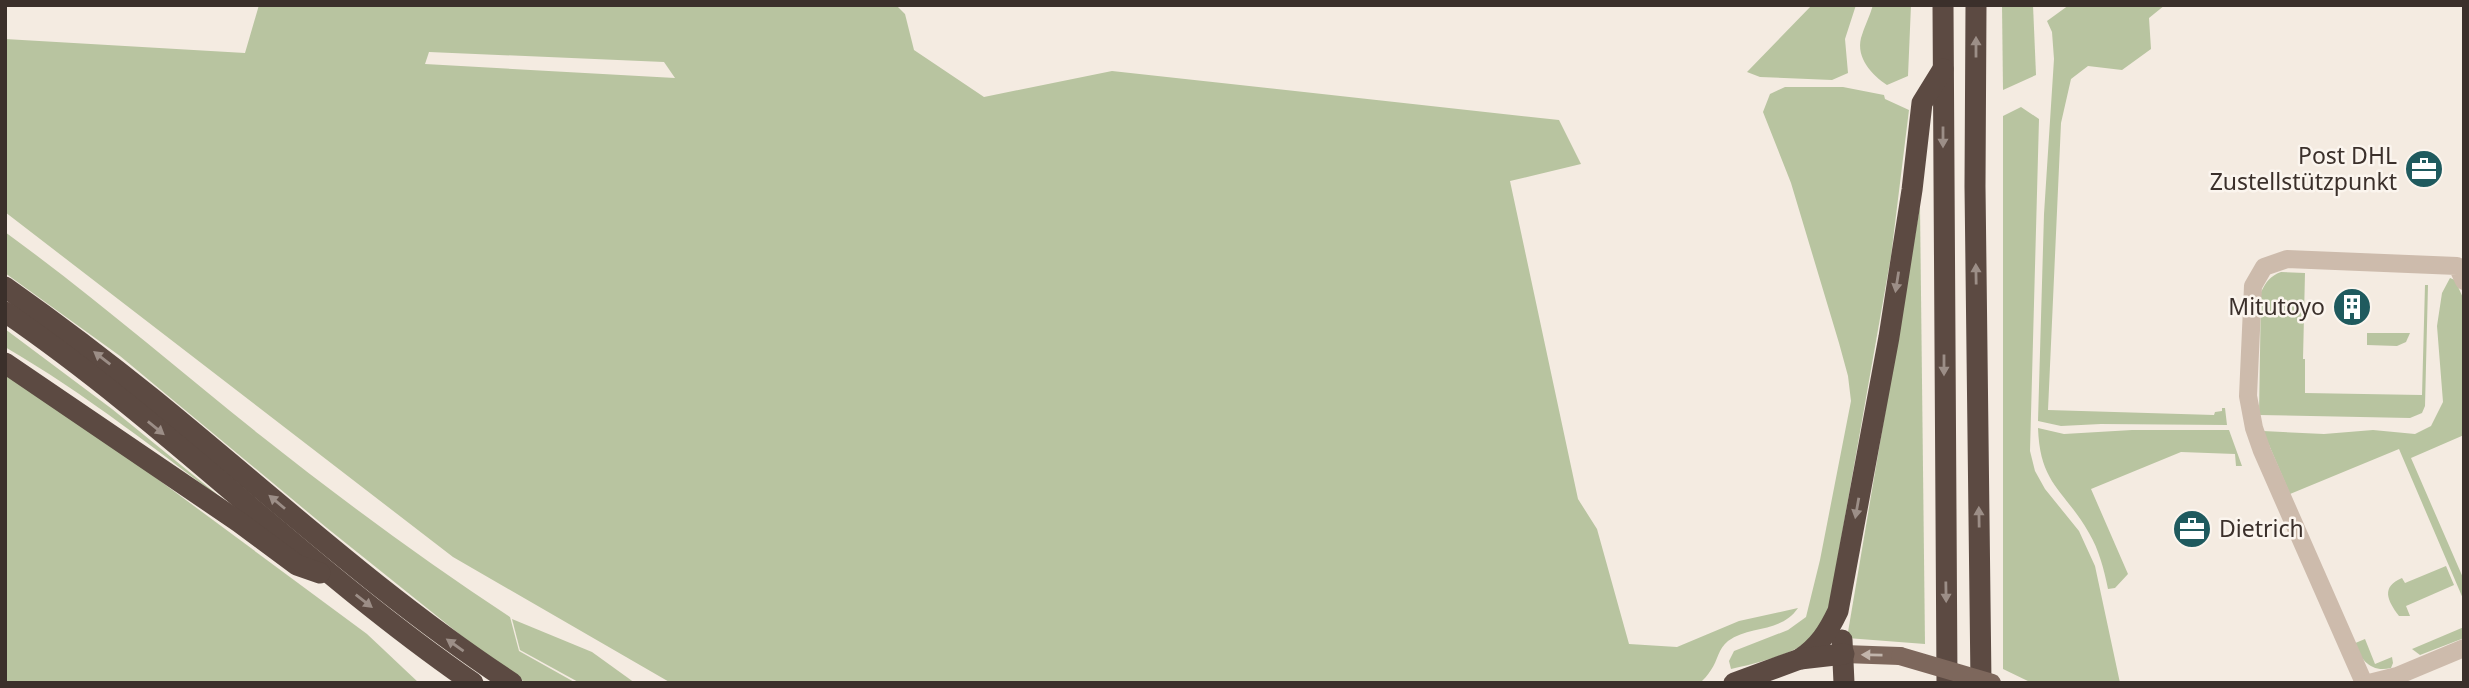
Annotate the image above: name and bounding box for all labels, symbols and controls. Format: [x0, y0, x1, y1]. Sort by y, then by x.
one-way arrow [1970, 35, 1982, 57]
one-way arrow [1937, 127, 1949, 149]
place label: Post DHL Zustellstützpunkt [2210, 139, 2397, 197]
office icon: Post DHL Zustellstützpunkt [2403, 148, 2445, 190]
one-way arrow [1970, 263, 1982, 285]
one-way arrow [1891, 271, 1902, 293]
building icon: Mitutoyo [2331, 286, 2373, 328]
place label: Mitutoyo [2228, 290, 2325, 322]
one-way arrow [93, 351, 111, 366]
one-way arrow [1938, 354, 1950, 376]
one-way arrow [147, 421, 165, 436]
one-way arrow [269, 495, 287, 510]
one-way arrow [1851, 497, 1862, 519]
one-way arrow [1973, 505, 1985, 527]
office icon: Dietrich [2171, 508, 2213, 550]
place label: Dietrich [2219, 512, 2304, 544]
one-way arrow [1940, 582, 1952, 604]
one-way arrow [355, 594, 373, 608]
one-way arrow [446, 638, 464, 652]
one-way arrow [1861, 649, 1883, 660]

